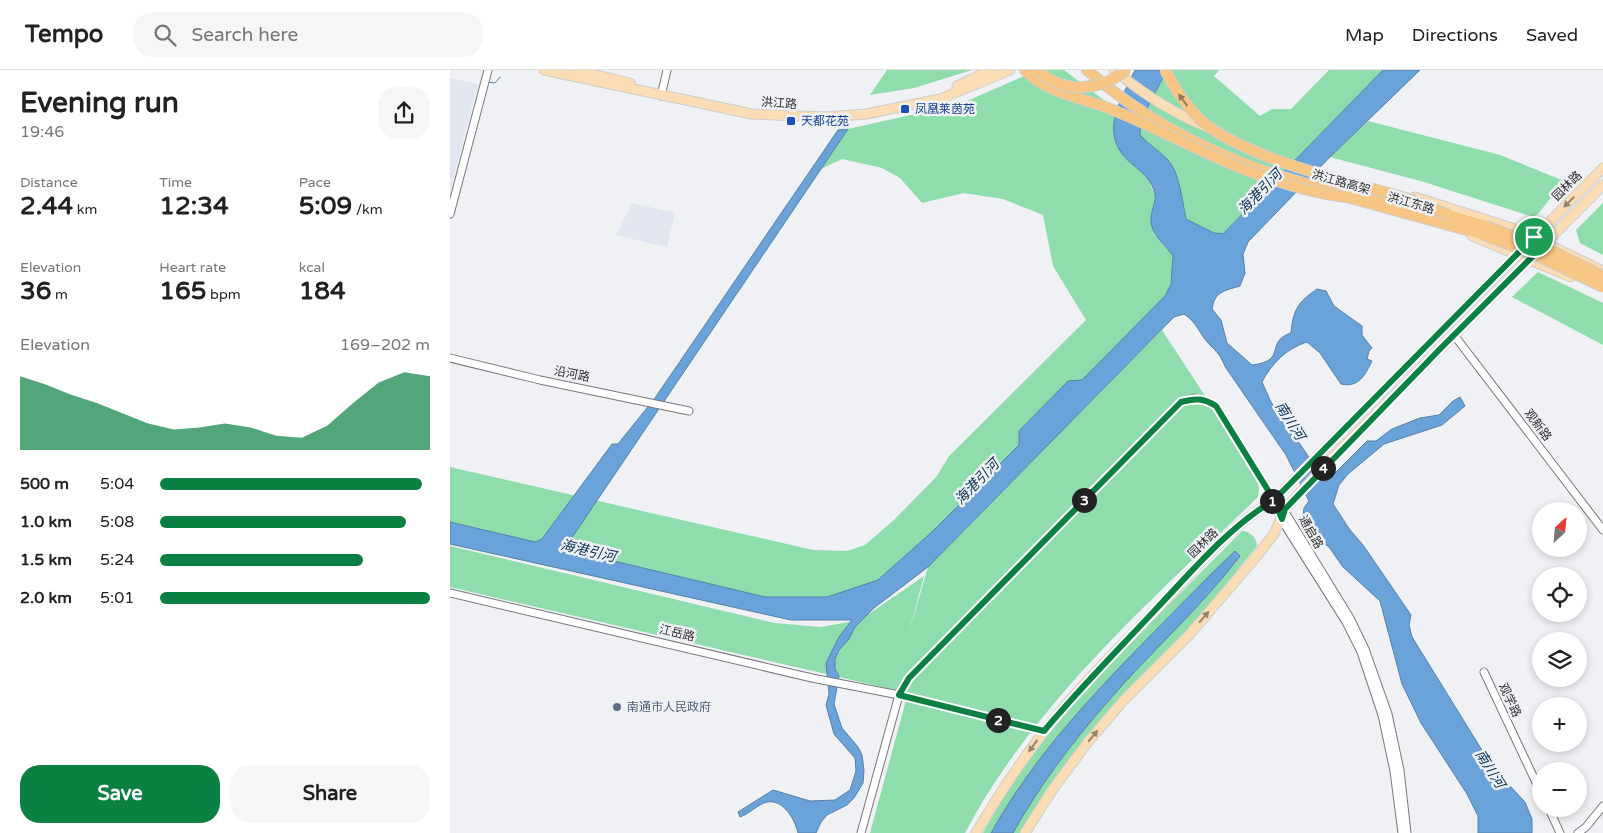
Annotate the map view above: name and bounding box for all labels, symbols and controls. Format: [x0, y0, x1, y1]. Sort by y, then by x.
search box [133, 12, 483, 57]
text: Tempo [25, 20, 103, 49]
icon: search [151, 21, 179, 49]
text: Search here [191, 24, 298, 46]
text: Map [1345, 24, 1384, 46]
text: Directions [1412, 24, 1498, 46]
text: Saved [1526, 24, 1578, 46]
text: Evening run [20, 86, 179, 120]
button: share [378, 87, 430, 139]
one-way arrow [1178, 93, 1188, 107]
street label: 洪江路 [761, 95, 797, 111]
place label: 凤凰莱茵苑 [915, 102, 975, 116]
marker: 凤凰莱茵苑 [899, 103, 911, 115]
place label: 天都花苑 [801, 114, 849, 128]
marker: 天都花苑 [785, 115, 797, 127]
text: 19:46 [20, 122, 64, 142]
water label: 海港引河 [1234, 164, 1288, 218]
street label: 洪江路高架 [1310, 167, 1372, 197]
street label: 园林路 [1549, 168, 1585, 204]
text: Distance [20, 174, 78, 191]
text: Time [159, 174, 192, 191]
text: Pace [299, 174, 331, 191]
street label: 洪江东路 [1386, 190, 1436, 216]
text: 2.44 [20, 191, 73, 221]
text: 12:34 [159, 191, 229, 221]
text: 5:09 [299, 191, 352, 221]
one-way arrow [1563, 196, 1575, 208]
text: km [73, 201, 97, 218]
text: /km [352, 201, 383, 218]
pin [1513, 216, 1555, 258]
icon: arrive [1520, 223, 1548, 251]
text: Elevation [20, 259, 81, 276]
text: Heart rate [159, 259, 226, 276]
text: kcal [299, 259, 325, 276]
text: 36 [20, 276, 51, 306]
text: 165 [159, 276, 206, 306]
text: 184 [299, 276, 346, 306]
text: m [51, 286, 68, 303]
text: bpm [206, 286, 241, 303]
text: Elevation [20, 335, 90, 355]
text: 169–202 m [340, 335, 430, 355]
street label: 沿河路 [553, 364, 591, 384]
water label: 南川河 [1272, 399, 1310, 446]
street label: 观新路 [1522, 406, 1554, 444]
water label: 海港引河 [951, 454, 1005, 508]
pin: 4 [1310, 456, 1336, 480]
text: 4 [1319, 460, 1328, 477]
text: 500 m [20, 474, 69, 494]
text: 5:04 [100, 474, 134, 494]
pin: 3 [1072, 488, 1096, 512]
pin: 1 [1260, 488, 1284, 514]
text: 3 [1080, 492, 1089, 509]
text: 1 [1268, 493, 1277, 510]
north arrow [1532, 502, 1588, 558]
map controls [1532, 502, 1587, 817]
text: 1.0 km [20, 512, 72, 532]
text: 5:08 [100, 512, 134, 532]
street label: 通启路 [1296, 513, 1326, 551]
street label: 园林路 [1185, 525, 1221, 561]
water label: 海港引河 [559, 536, 620, 566]
text: 1.5 km [20, 550, 72, 570]
text: 5:24 [100, 550, 134, 570]
button: locate [1532, 567, 1587, 622]
text: 2.0 km [20, 588, 72, 608]
text: 5:01 [100, 588, 134, 608]
one-way arrow [1199, 611, 1210, 624]
street label: 江岳路 [658, 622, 696, 644]
button: layers [1532, 632, 1587, 687]
street label: 观学路 [1496, 681, 1524, 719]
button: + [1532, 697, 1587, 752]
place label: 南通市人民政府 [627, 700, 711, 714]
marker: 南通市人民政府 [611, 701, 623, 713]
pin: 2 [986, 708, 1010, 732]
text: 2 [994, 712, 1003, 729]
one-way arrow [1088, 729, 1099, 742]
one-way arrow [1028, 740, 1038, 753]
water label: 南川河 [1472, 747, 1510, 794]
button: − [1532, 762, 1587, 817]
button: Save [20, 765, 220, 823]
button: Share [230, 765, 430, 823]

